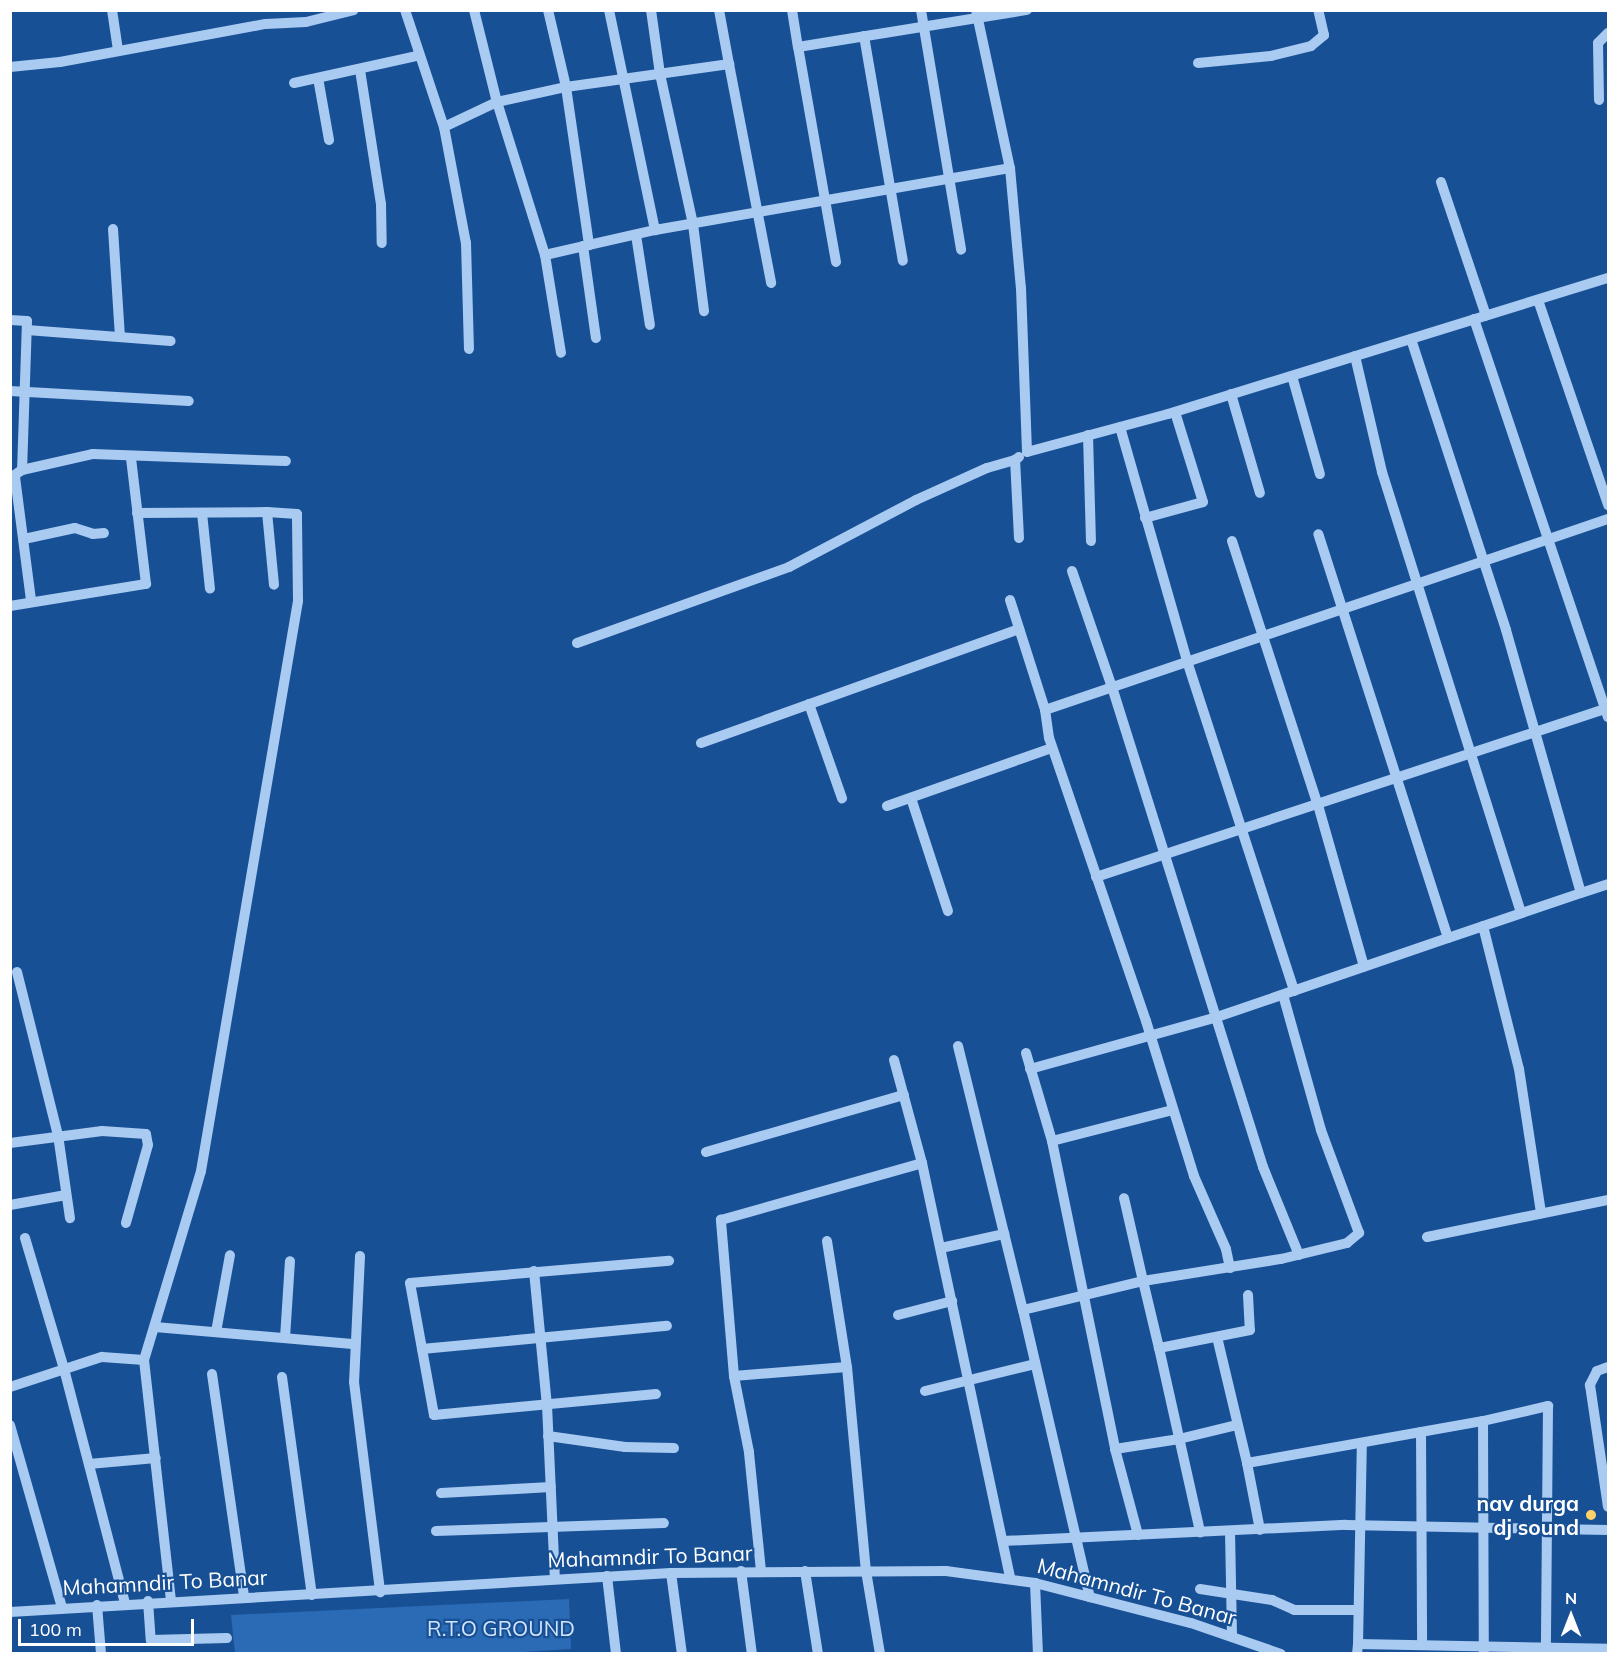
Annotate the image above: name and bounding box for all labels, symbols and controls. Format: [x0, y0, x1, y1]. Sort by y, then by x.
place label: nav durga dj sound [1477, 1490, 1579, 1540]
marker: nav durga dj sound [1584, 1508, 1598, 1522]
street label: Mahamndir To Banar [547, 1540, 753, 1572]
street label: Mahamndir To Banar [1035, 1552, 1239, 1630]
street label: Mahamndir To Banar [62, 1564, 268, 1600]
north arrow [1541, 1586, 1601, 1646]
text: N [1565, 1588, 1577, 1608]
scale bar [21, 1607, 196, 1645]
park label: R.T.O GROUND [427, 1615, 575, 1641]
text: 100 m [29, 1618, 82, 1641]

